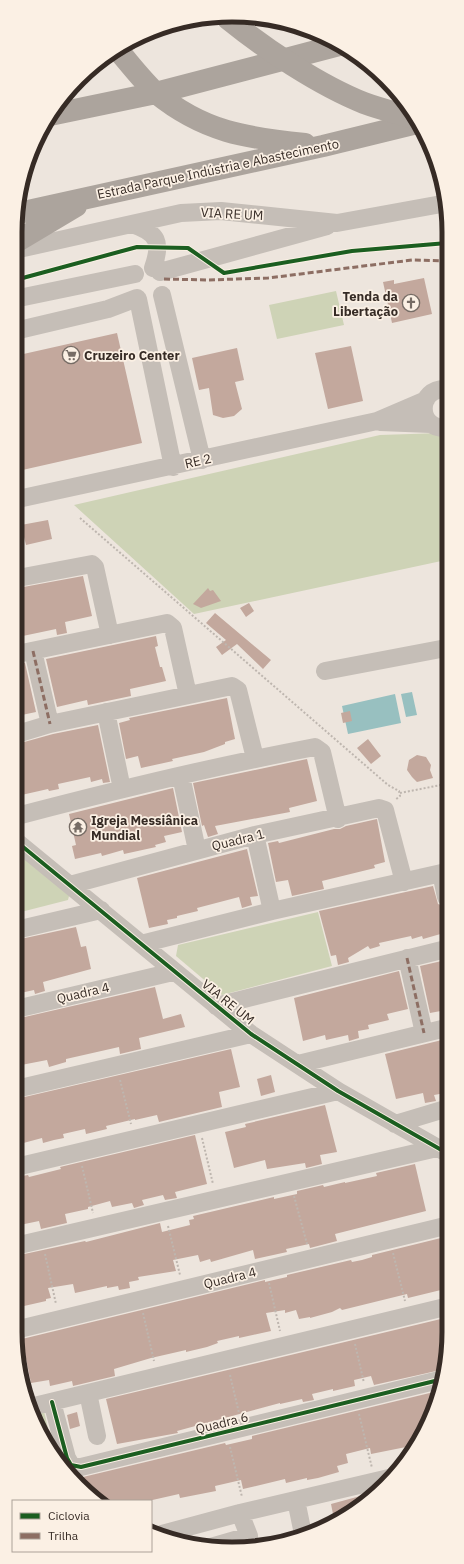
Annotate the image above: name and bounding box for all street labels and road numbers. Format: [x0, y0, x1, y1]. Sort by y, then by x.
street label: Estrada Parque Indústria e Abastecimento [96, 135, 340, 203]
street label: VIA RE UM [200, 204, 264, 224]
street label: RE 2 [183, 450, 213, 472]
street label: Quadra 1 [210, 825, 266, 855]
street label: VIA RE UM [198, 976, 258, 1028]
street label: Quadra 4 [55, 979, 111, 1007]
street label: Quadra 4 [202, 1263, 258, 1293]
street label: Quadra 6 [194, 1408, 250, 1438]

